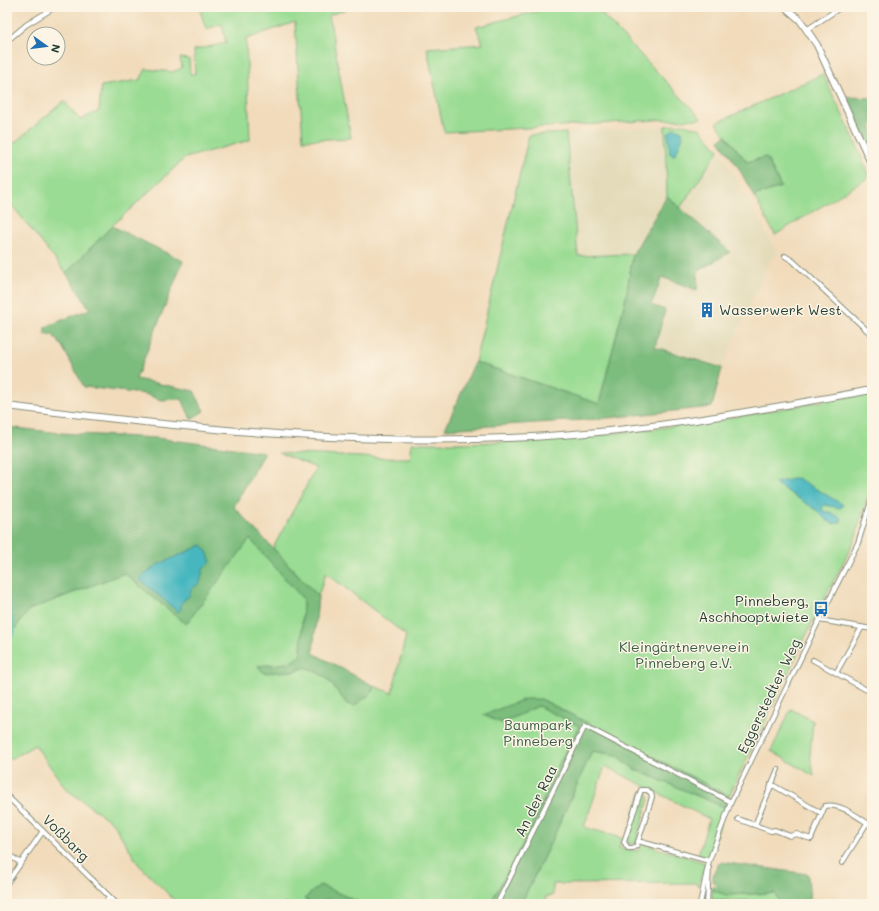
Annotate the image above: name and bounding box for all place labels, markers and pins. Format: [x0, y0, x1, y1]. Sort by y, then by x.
place label: Wasserwerk West [719, 300, 842, 319]
building icon: Wasserwerk West [698, 301, 716, 319]
place label: Pinneberg, Aschhooptwiete [698, 591, 809, 626]
bus stop icon: Pinneberg, Aschhooptwiete [812, 600, 830, 618]

